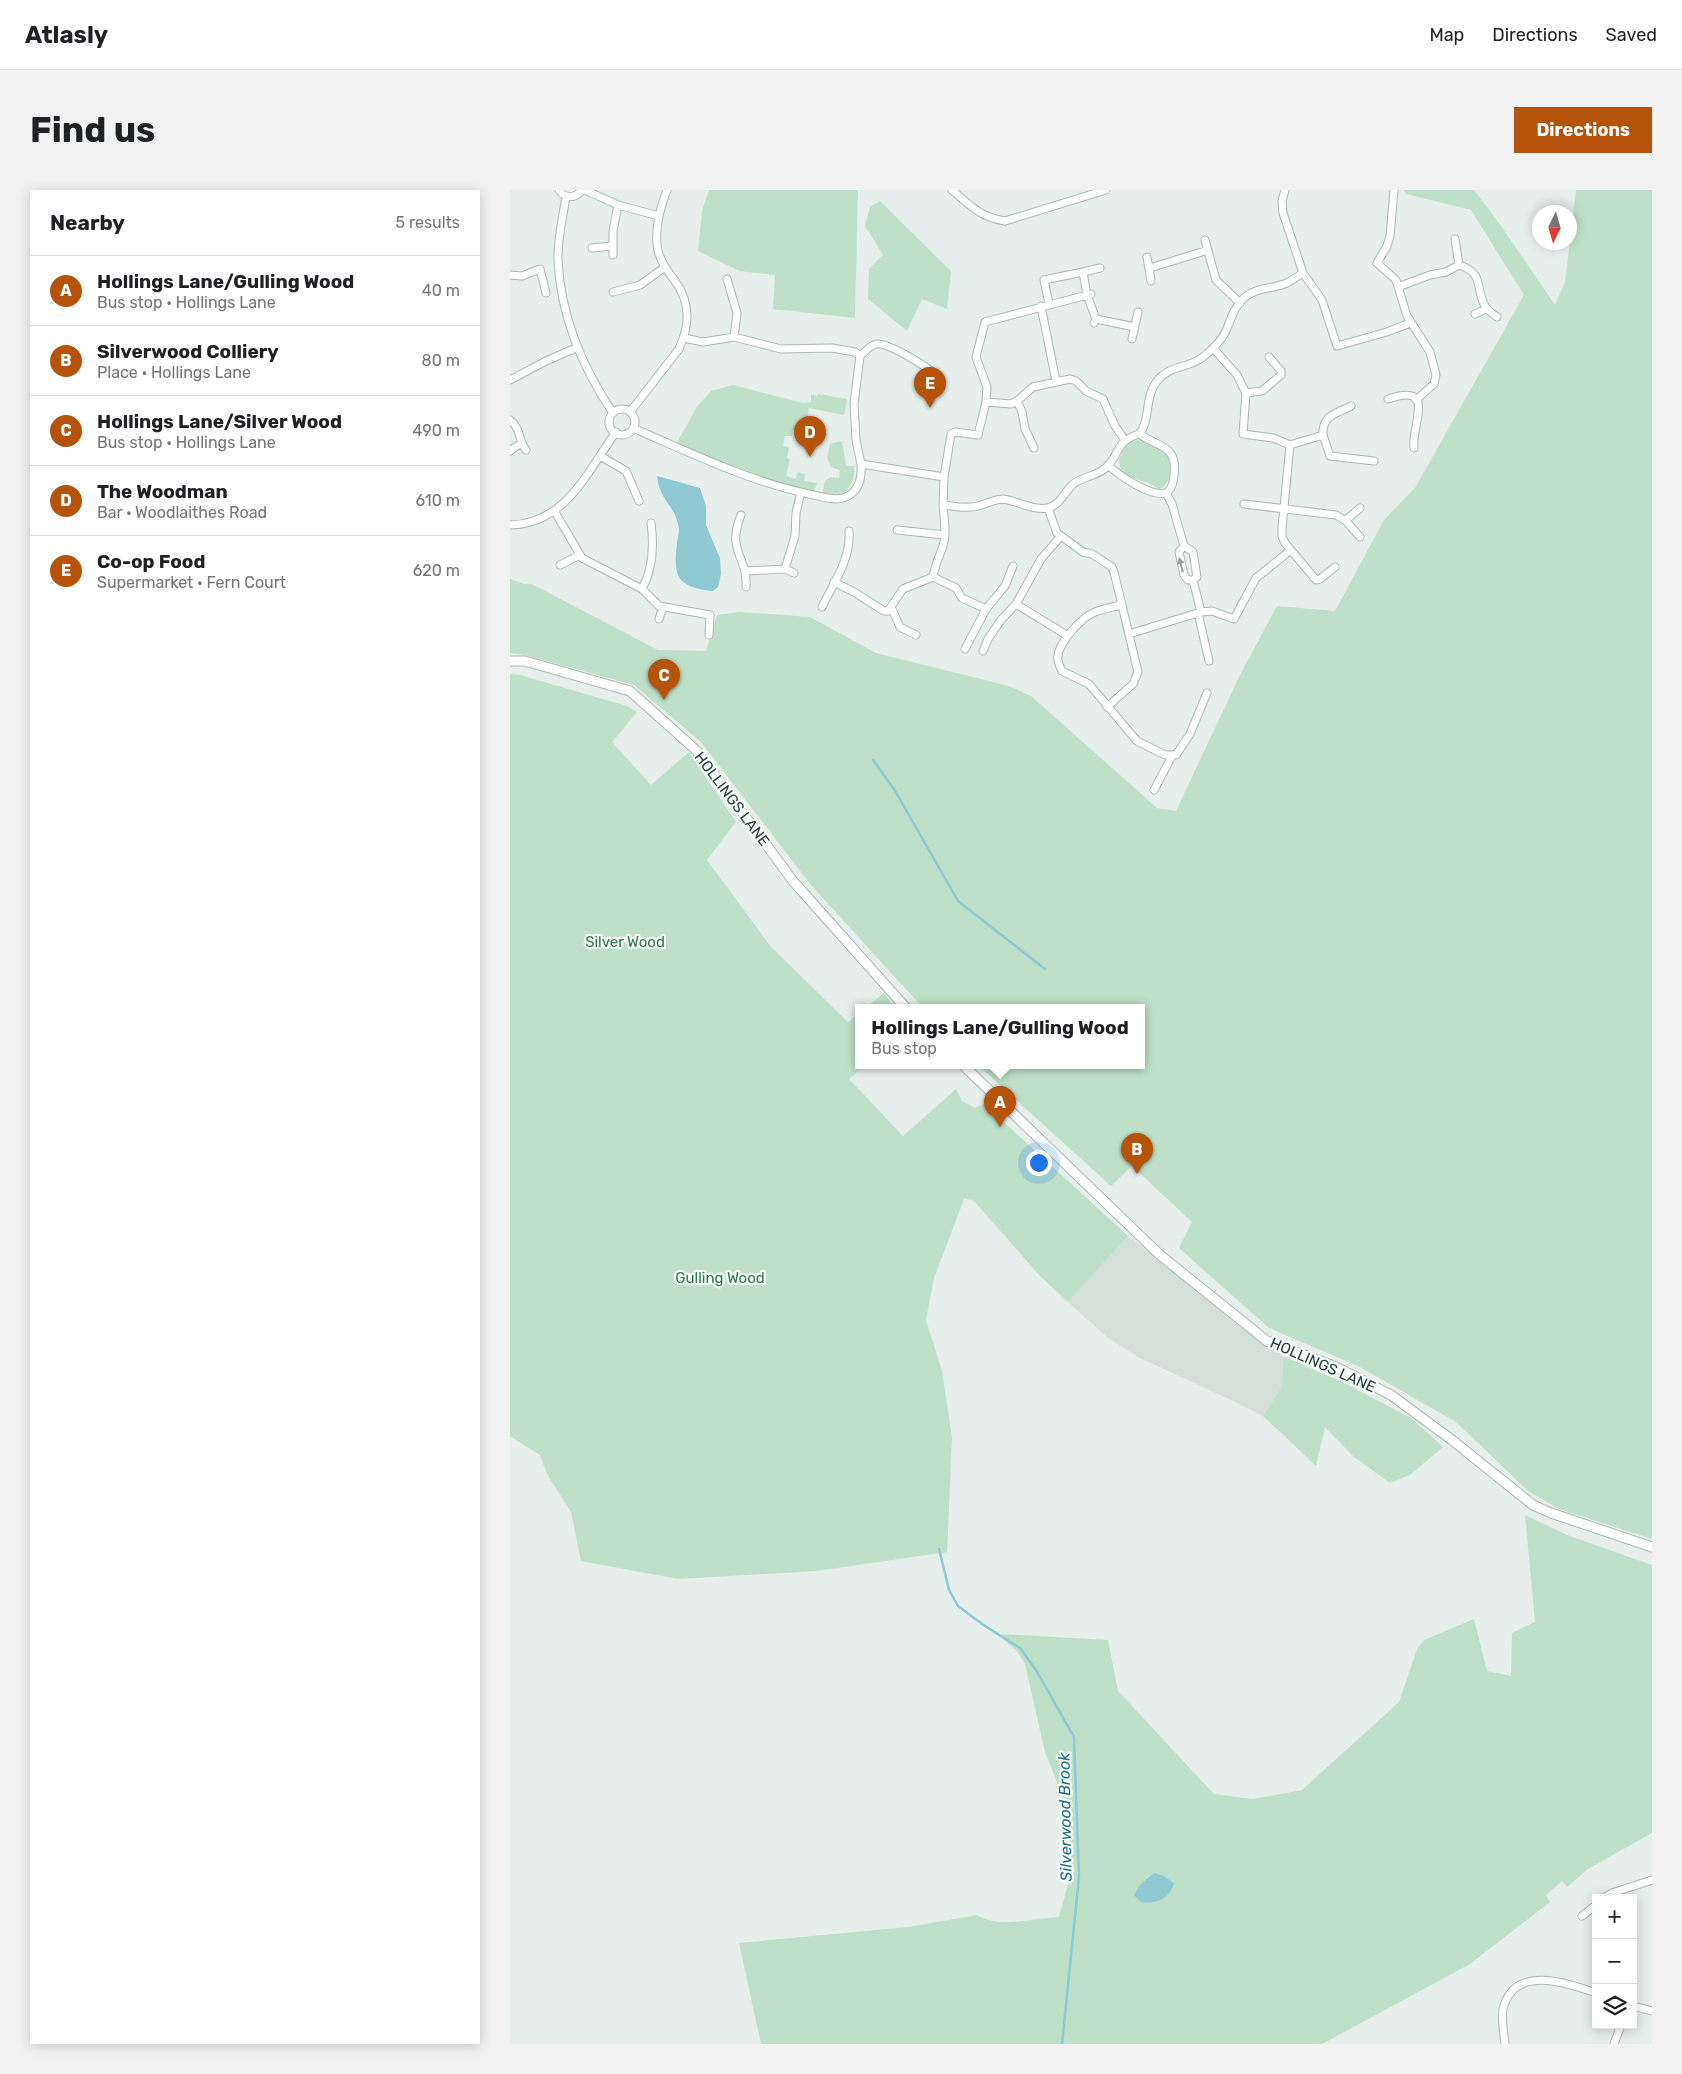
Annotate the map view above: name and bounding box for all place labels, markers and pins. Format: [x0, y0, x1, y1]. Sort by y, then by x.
pin: E [914, 367, 946, 408]
pin: D [794, 416, 826, 457]
pin: C [648, 659, 680, 700]
pin: A [984, 1086, 1016, 1127]
pin: B [1121, 1133, 1153, 1174]

